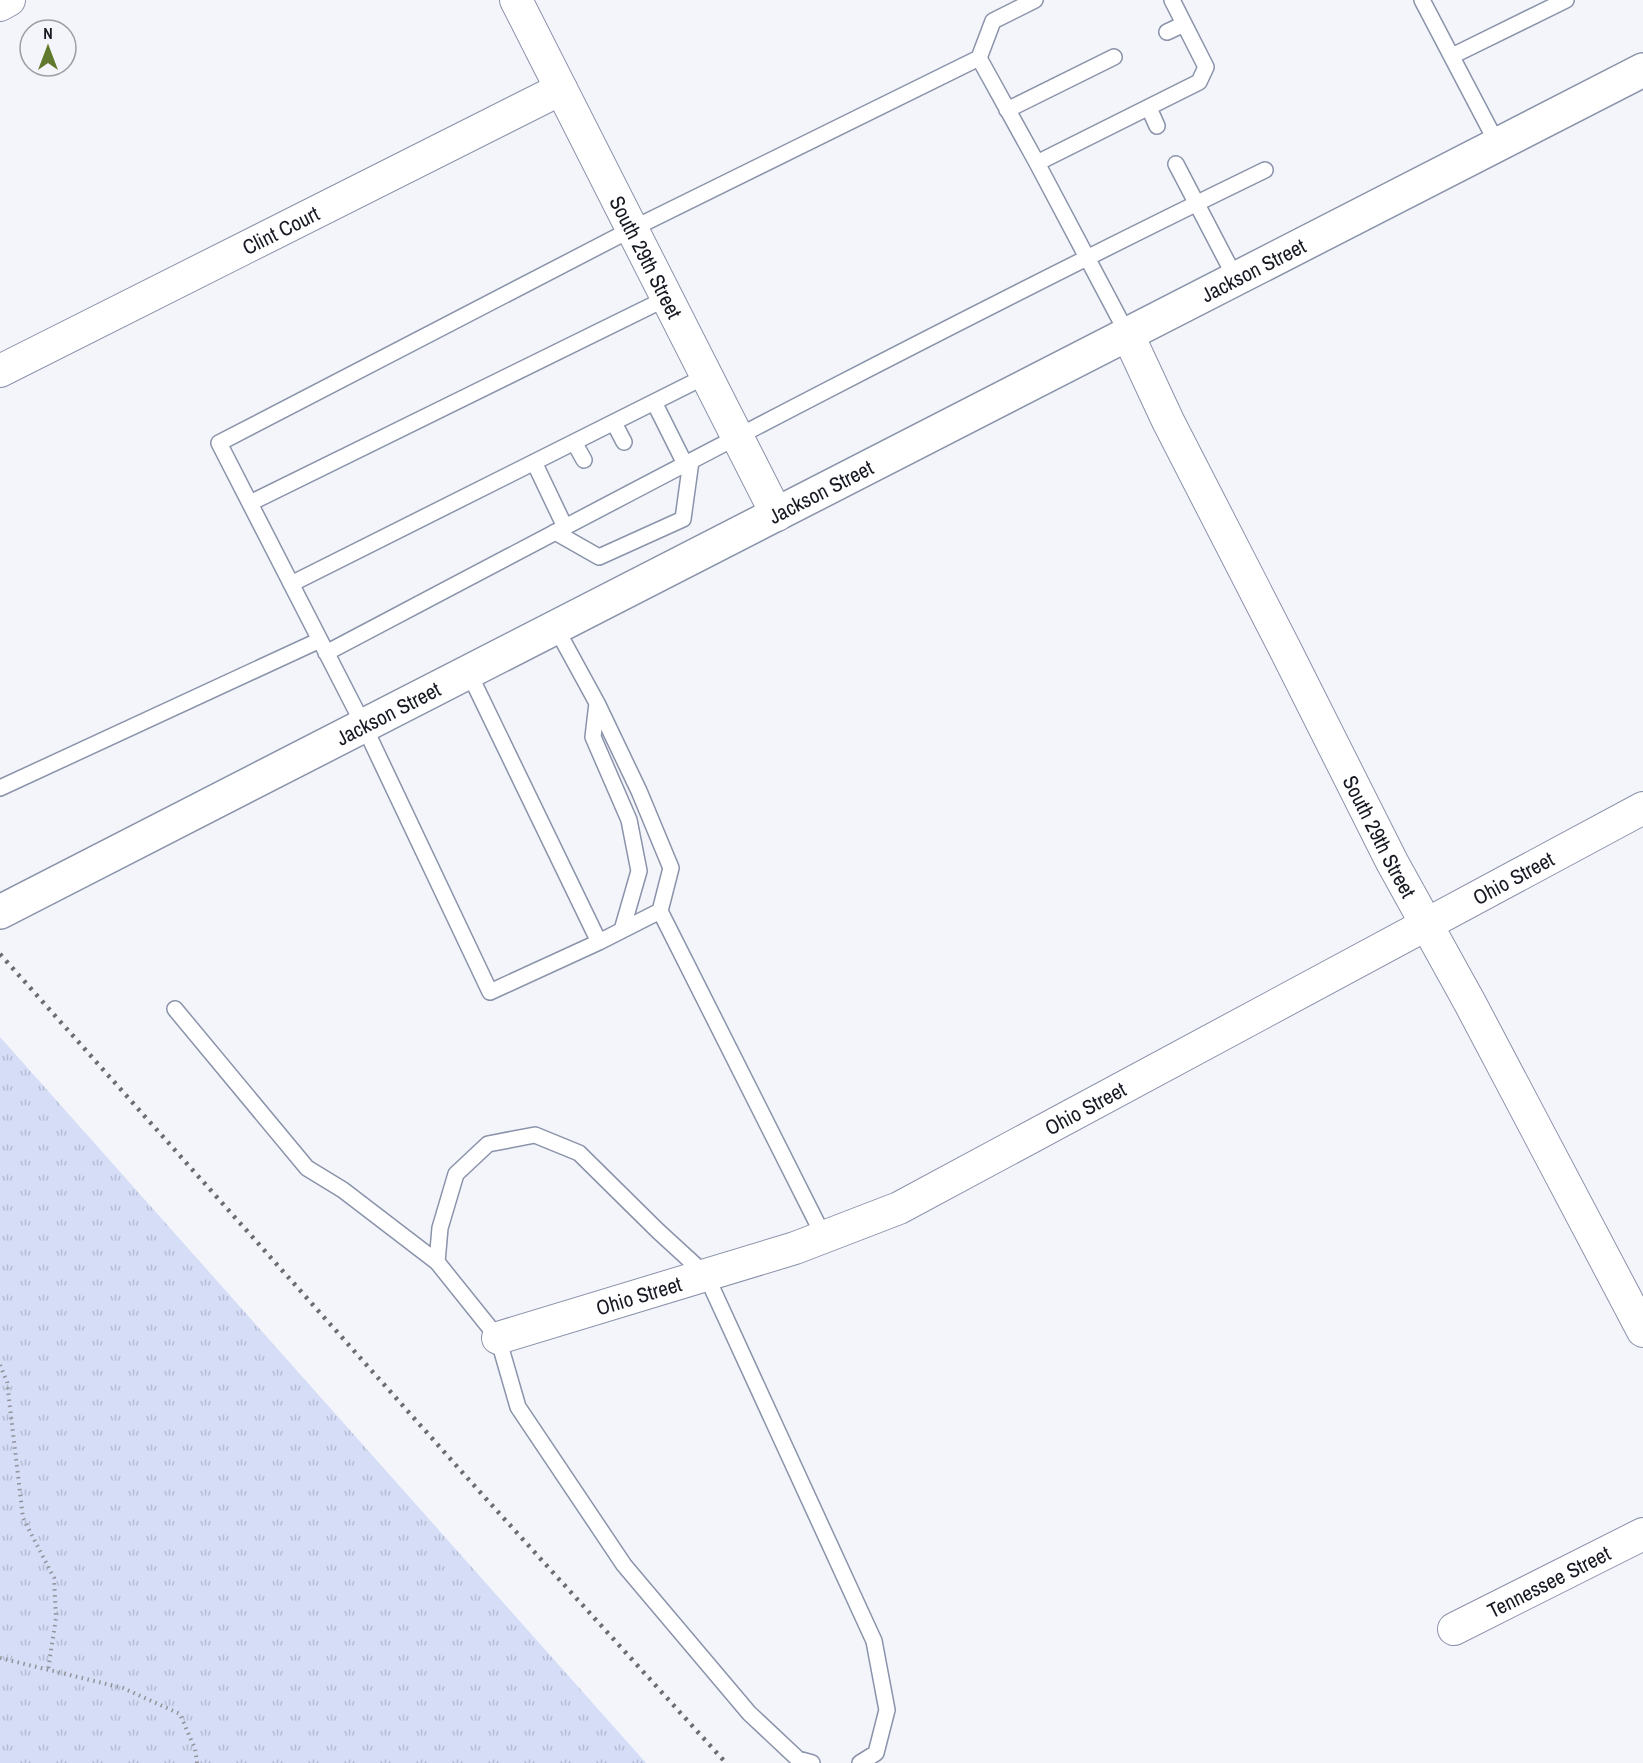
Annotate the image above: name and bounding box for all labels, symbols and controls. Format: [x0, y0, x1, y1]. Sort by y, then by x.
north arrow [18, 18, 78, 78]
text: N [43, 22, 53, 44]
street label: South 29th Street [603, 191, 690, 323]
street label: Clint Court [237, 198, 324, 261]
street label: Jackson Street [1196, 231, 1311, 309]
street label: Jackson Street [763, 453, 878, 530]
street label: Jackson Street [331, 674, 446, 752]
street label: South 29th Street [1336, 770, 1423, 903]
street label: Ohio Street [1467, 844, 1559, 911]
street label: Ohio Street [1039, 1074, 1131, 1142]
street label: Ohio Street [592, 1269, 685, 1322]
street label: Tennessee Street [1482, 1538, 1615, 1624]

